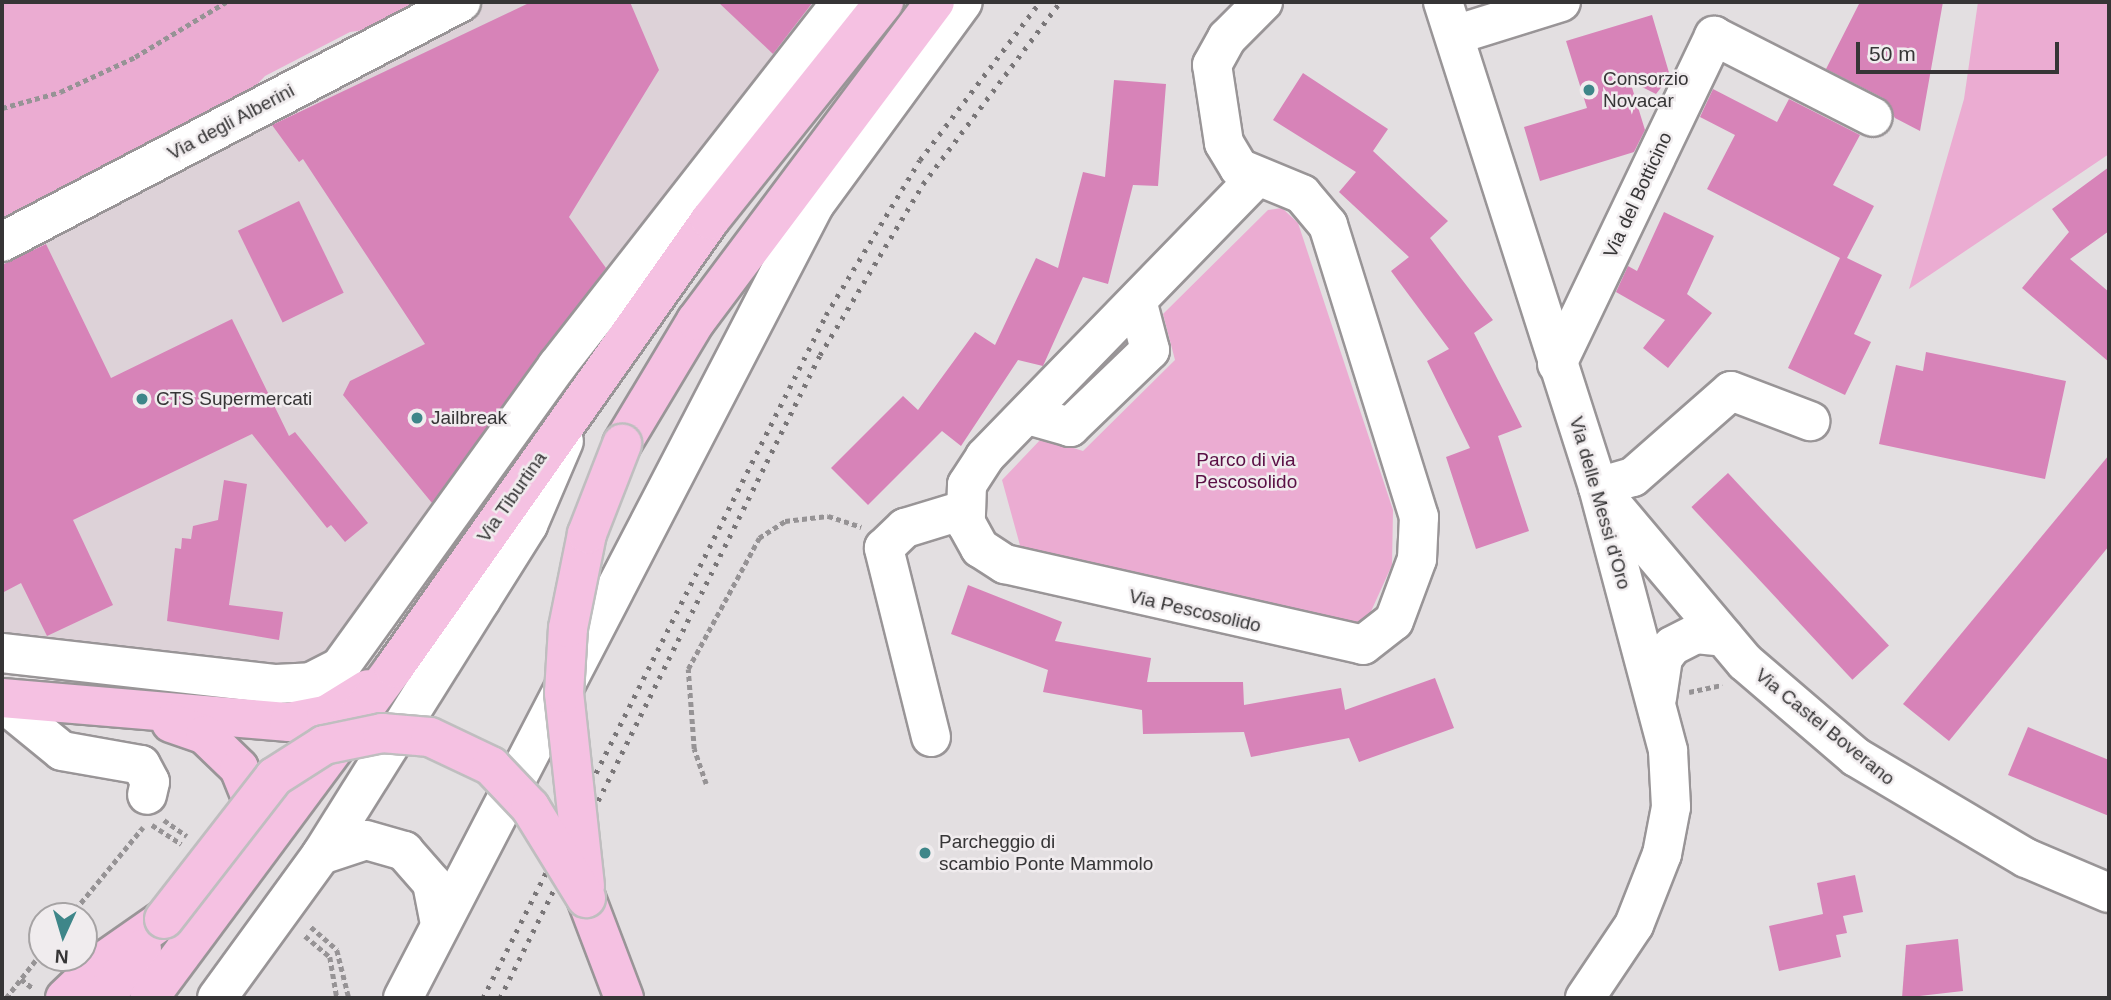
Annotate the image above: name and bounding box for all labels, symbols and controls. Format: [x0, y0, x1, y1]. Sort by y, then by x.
scale bar [1859, 28, 2062, 72]
text: 50 m [1869, 42, 1916, 65]
place label: Consorzio Novacar [1603, 68, 1689, 112]
street label: Via degli Alberini [163, 79, 299, 165]
marker: Consorzio Novacar [1581, 82, 1597, 98]
street label: Via del Botticino [1599, 129, 1677, 261]
place label: CTS Supermercati [156, 388, 312, 410]
marker: CTS Supermercati [134, 391, 150, 407]
place label: Jailbreak [431, 407, 507, 429]
marker: Jailbreak [409, 410, 425, 426]
street label: Via delle Messi d'Oro [1564, 414, 1636, 592]
street label: Via Tiburtina [472, 447, 552, 547]
park label: Parco di via Pescosolido [1195, 449, 1297, 493]
street label: Via Pescosolido [1127, 585, 1263, 637]
street label: Via Castel Boverano [1751, 664, 1899, 790]
place label: Parcheggio di scambio Ponte Mammolo [939, 831, 1153, 875]
marker: Parcheggio di scambio Ponte Mammolo [917, 845, 933, 861]
north arrow [28, 902, 98, 972]
text: N [54, 945, 69, 967]

